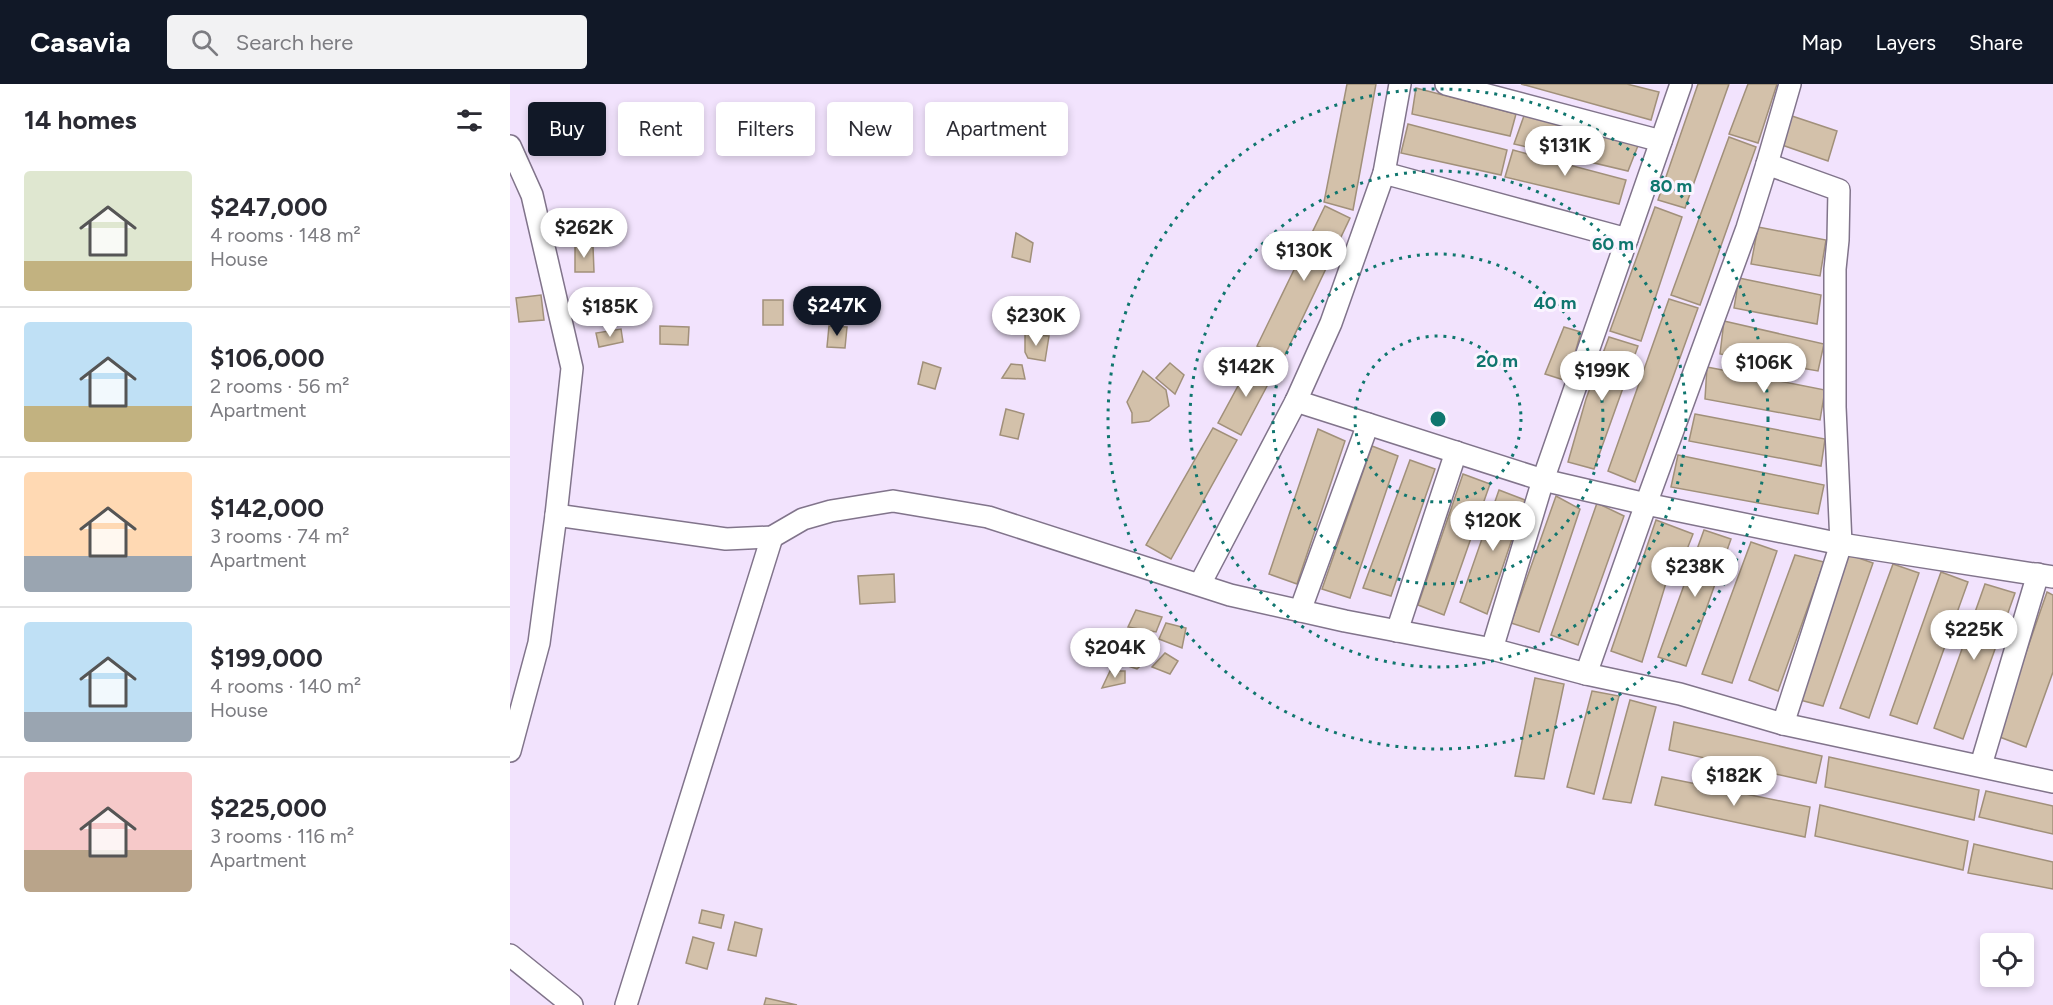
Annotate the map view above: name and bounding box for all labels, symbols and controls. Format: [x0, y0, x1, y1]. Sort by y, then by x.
search box [167, 15, 587, 69]
text: Casavia [30, 25, 131, 59]
icon: search [188, 26, 221, 59]
text: Search here [236, 29, 353, 56]
text: Map [1802, 30, 1842, 55]
text: Layers [1875, 30, 1936, 55]
text: Share [1969, 30, 2023, 55]
chip: Buy [528, 102, 606, 156]
chip: Rent [618, 102, 704, 156]
chip: Filters [716, 102, 815, 156]
chip: New [827, 102, 913, 156]
chip: Apartment [925, 102, 1068, 156]
text: 14 homes [24, 104, 137, 136]
icon: filters [453, 104, 486, 137]
pin: $131K [1523, 126, 1607, 177]
text: $131K [1539, 133, 1591, 157]
text: 80 m [1650, 175, 1692, 197]
text: $247,000 [210, 191, 328, 223]
icon: home [72, 195, 144, 267]
pin: $262K [542, 208, 626, 259]
text: $262K [554, 215, 614, 239]
text: 4 rooms · 148 m² [210, 223, 361, 247]
pin: $130K [1262, 231, 1346, 282]
text: 60 m [1592, 233, 1634, 255]
text: $130K [1276, 238, 1332, 262]
text: House [210, 247, 268, 271]
pin: $247K [795, 286, 879, 337]
pin: $185K [568, 287, 652, 338]
text: 40 m [1533, 292, 1577, 314]
text: $247K [807, 293, 867, 317]
text: $185K [582, 294, 638, 318]
pin: $230K [994, 296, 1078, 347]
text: $230K [1006, 303, 1066, 327]
text: $106,000 [210, 342, 325, 374]
pin: $106K [1722, 343, 1806, 394]
icon: home [72, 346, 144, 418]
pin: $142K [1204, 347, 1288, 398]
text: 20 m [1476, 350, 1518, 372]
text: $106K [1735, 350, 1793, 374]
pin: $199K [1560, 351, 1644, 402]
text: $142K [1217, 354, 1275, 378]
text: $199K [1574, 358, 1630, 382]
text: 2 rooms · 56 m² [210, 374, 349, 398]
text: Apartment [210, 398, 307, 422]
centre of rings [1428, 409, 1448, 429]
text: $142,000 [210, 492, 324, 524]
icon: home [72, 496, 144, 568]
pin: $120K [1451, 501, 1535, 552]
text: $120K [1464, 508, 1522, 532]
text: 3 rooms · 74 m² [210, 524, 349, 548]
pin: $238K [1653, 547, 1737, 598]
text: Apartment [210, 548, 307, 572]
text: $238K [1665, 554, 1725, 578]
pin: $225K [1932, 610, 2016, 661]
text: $225K [1944, 617, 2004, 641]
pin: $204K [1073, 628, 1157, 679]
text: $204K [1084, 635, 1146, 659]
text: $199,000 [210, 642, 323, 674]
icon: home [72, 646, 144, 718]
text: 4 rooms · 140 m² [210, 674, 361, 698]
text: House [210, 698, 268, 722]
pin: $182K [1692, 756, 1776, 807]
text: $182K [1706, 763, 1762, 787]
text: $225,000 [210, 792, 327, 824]
icon: home [72, 796, 144, 868]
text: 3 rooms · 116 m² [210, 824, 354, 848]
text: Apartment [210, 848, 307, 872]
map controls [1980, 933, 2034, 987]
button: locate [1980, 933, 2034, 987]

